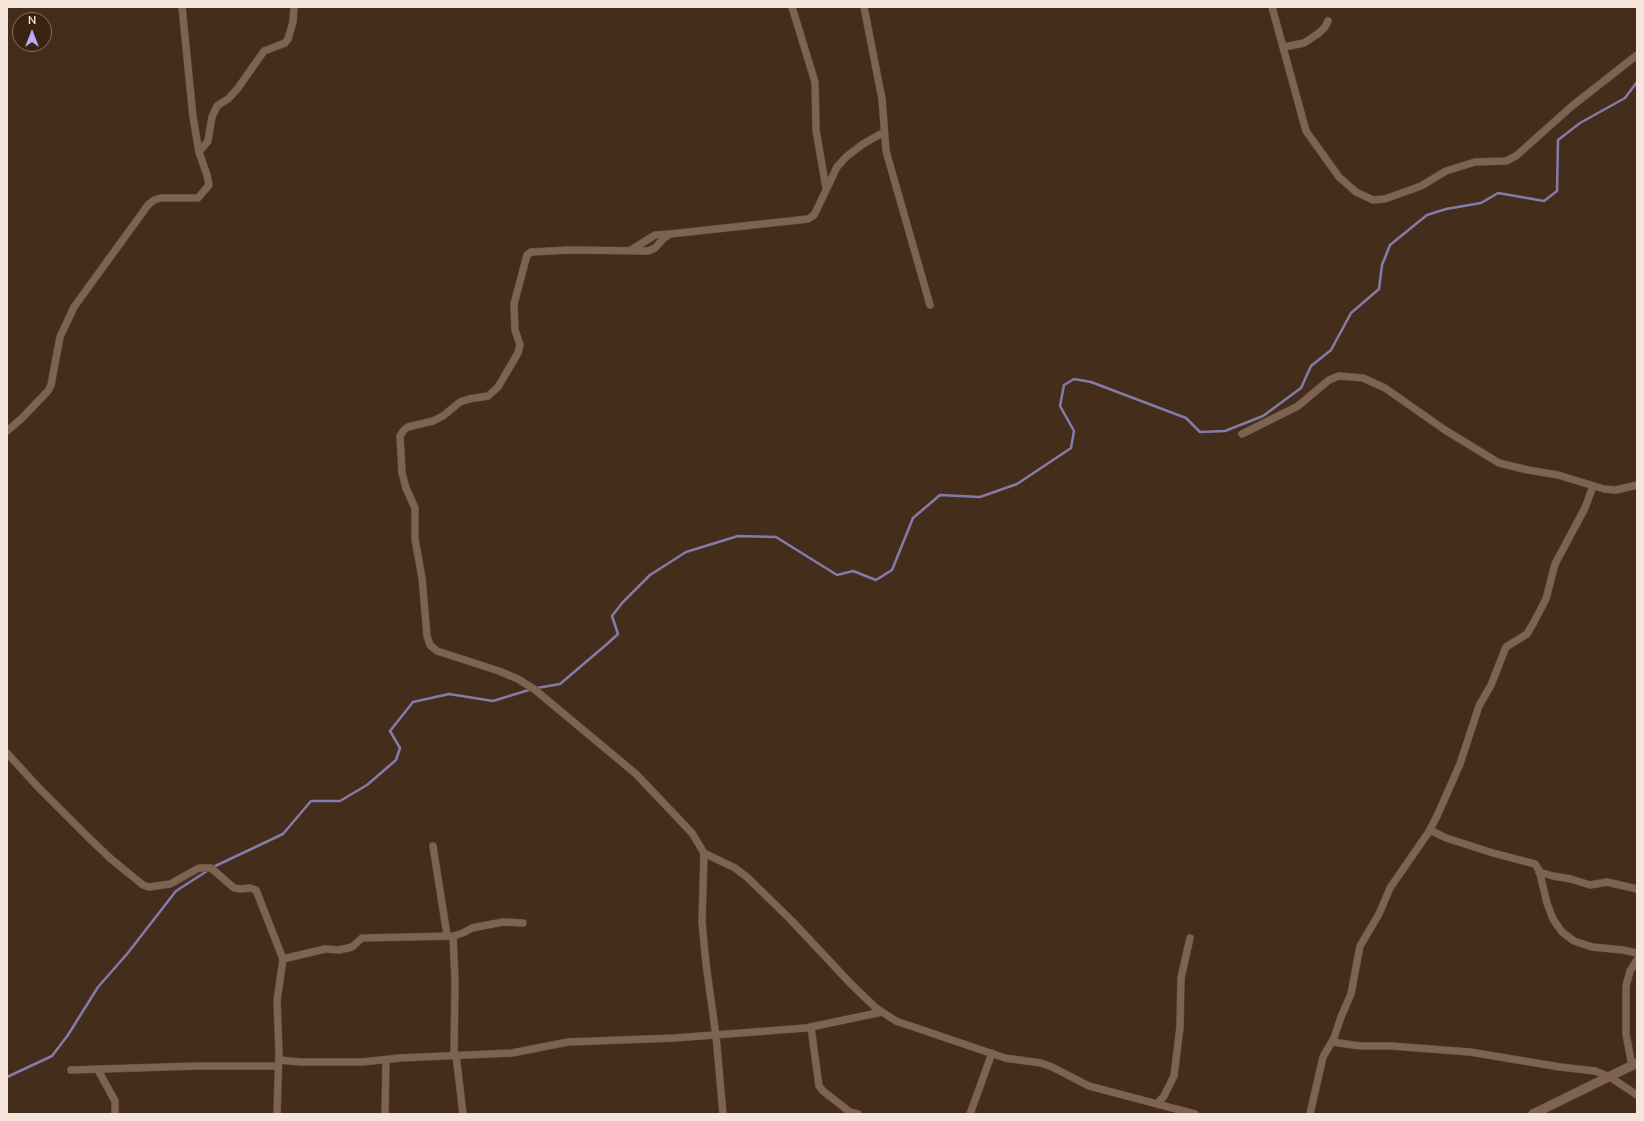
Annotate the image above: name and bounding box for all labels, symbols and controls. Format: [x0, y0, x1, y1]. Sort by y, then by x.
north arrow [12, 12, 52, 52]
text: N [28, 13, 36, 28]

